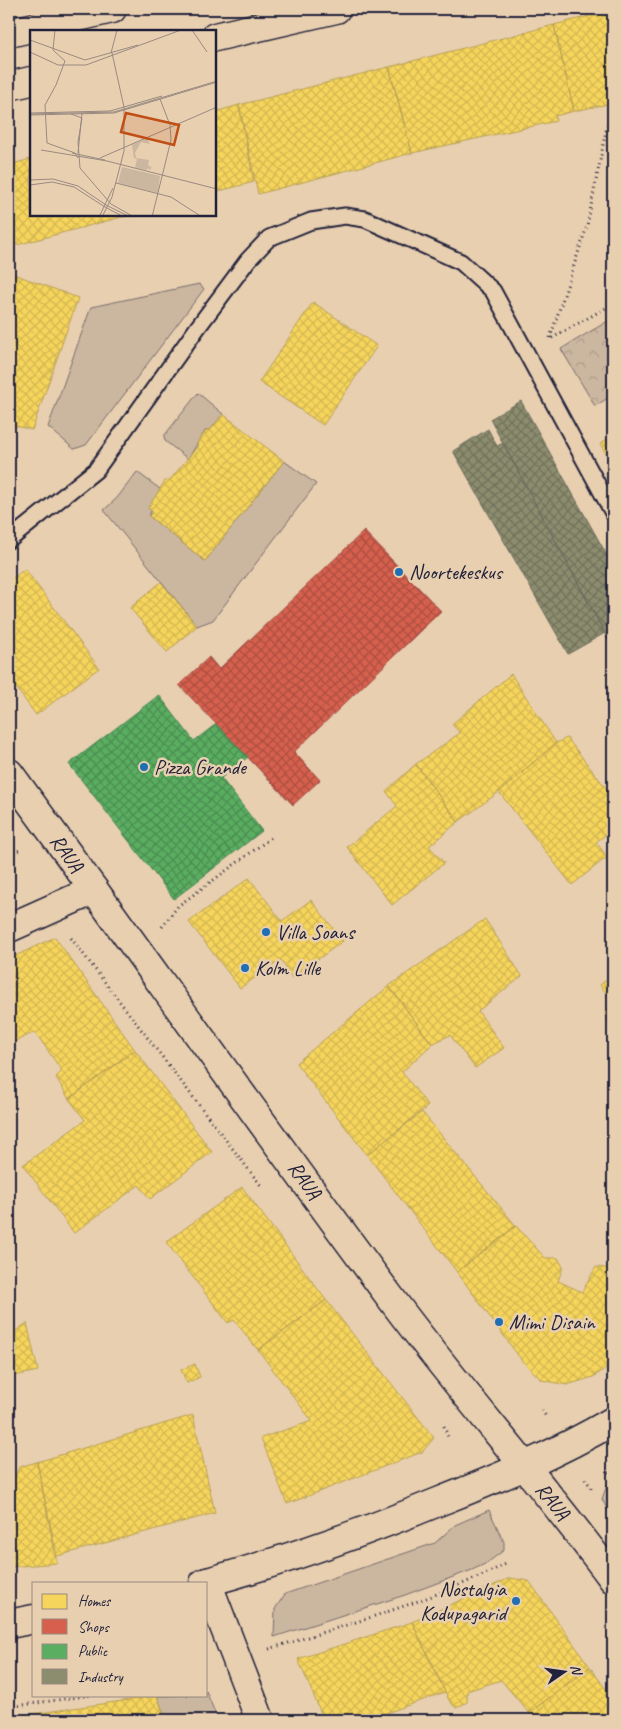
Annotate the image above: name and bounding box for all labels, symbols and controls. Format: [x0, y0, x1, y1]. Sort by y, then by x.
inset map [30, 30, 216, 216]
place label: Noortekeskus [409, 559, 504, 585]
marker: Noortekeskus [393, 566, 405, 578]
place label: Pizza Grande [154, 754, 248, 780]
marker: Pizza Grande [138, 761, 150, 773]
street label: RAUA [44, 829, 90, 878]
place label: Villa Soans [276, 919, 356, 945]
marker: Villa Soans [260, 926, 272, 938]
place label: Kolm Lille [255, 955, 321, 981]
marker: Kolm Lille [239, 962, 251, 974]
street label: RAUA [282, 1156, 328, 1205]
place label: Mimi Disain [509, 1309, 596, 1335]
marker: Mimi Disain [493, 1316, 505, 1328]
street label: RAUA [530, 1477, 576, 1526]
place label: Nostalgia Kodupagarid [420, 1576, 510, 1626]
legend [32, 1582, 208, 1696]
text: Homes [78, 1592, 112, 1611]
marker: Nostalgia Kodupagarid [510, 1595, 522, 1607]
text: Shops [78, 1618, 111, 1637]
text: Public [78, 1642, 108, 1661]
north arrow [540, 1646, 590, 1696]
text: N [567, 1663, 586, 1678]
text: Industry [78, 1668, 125, 1687]

